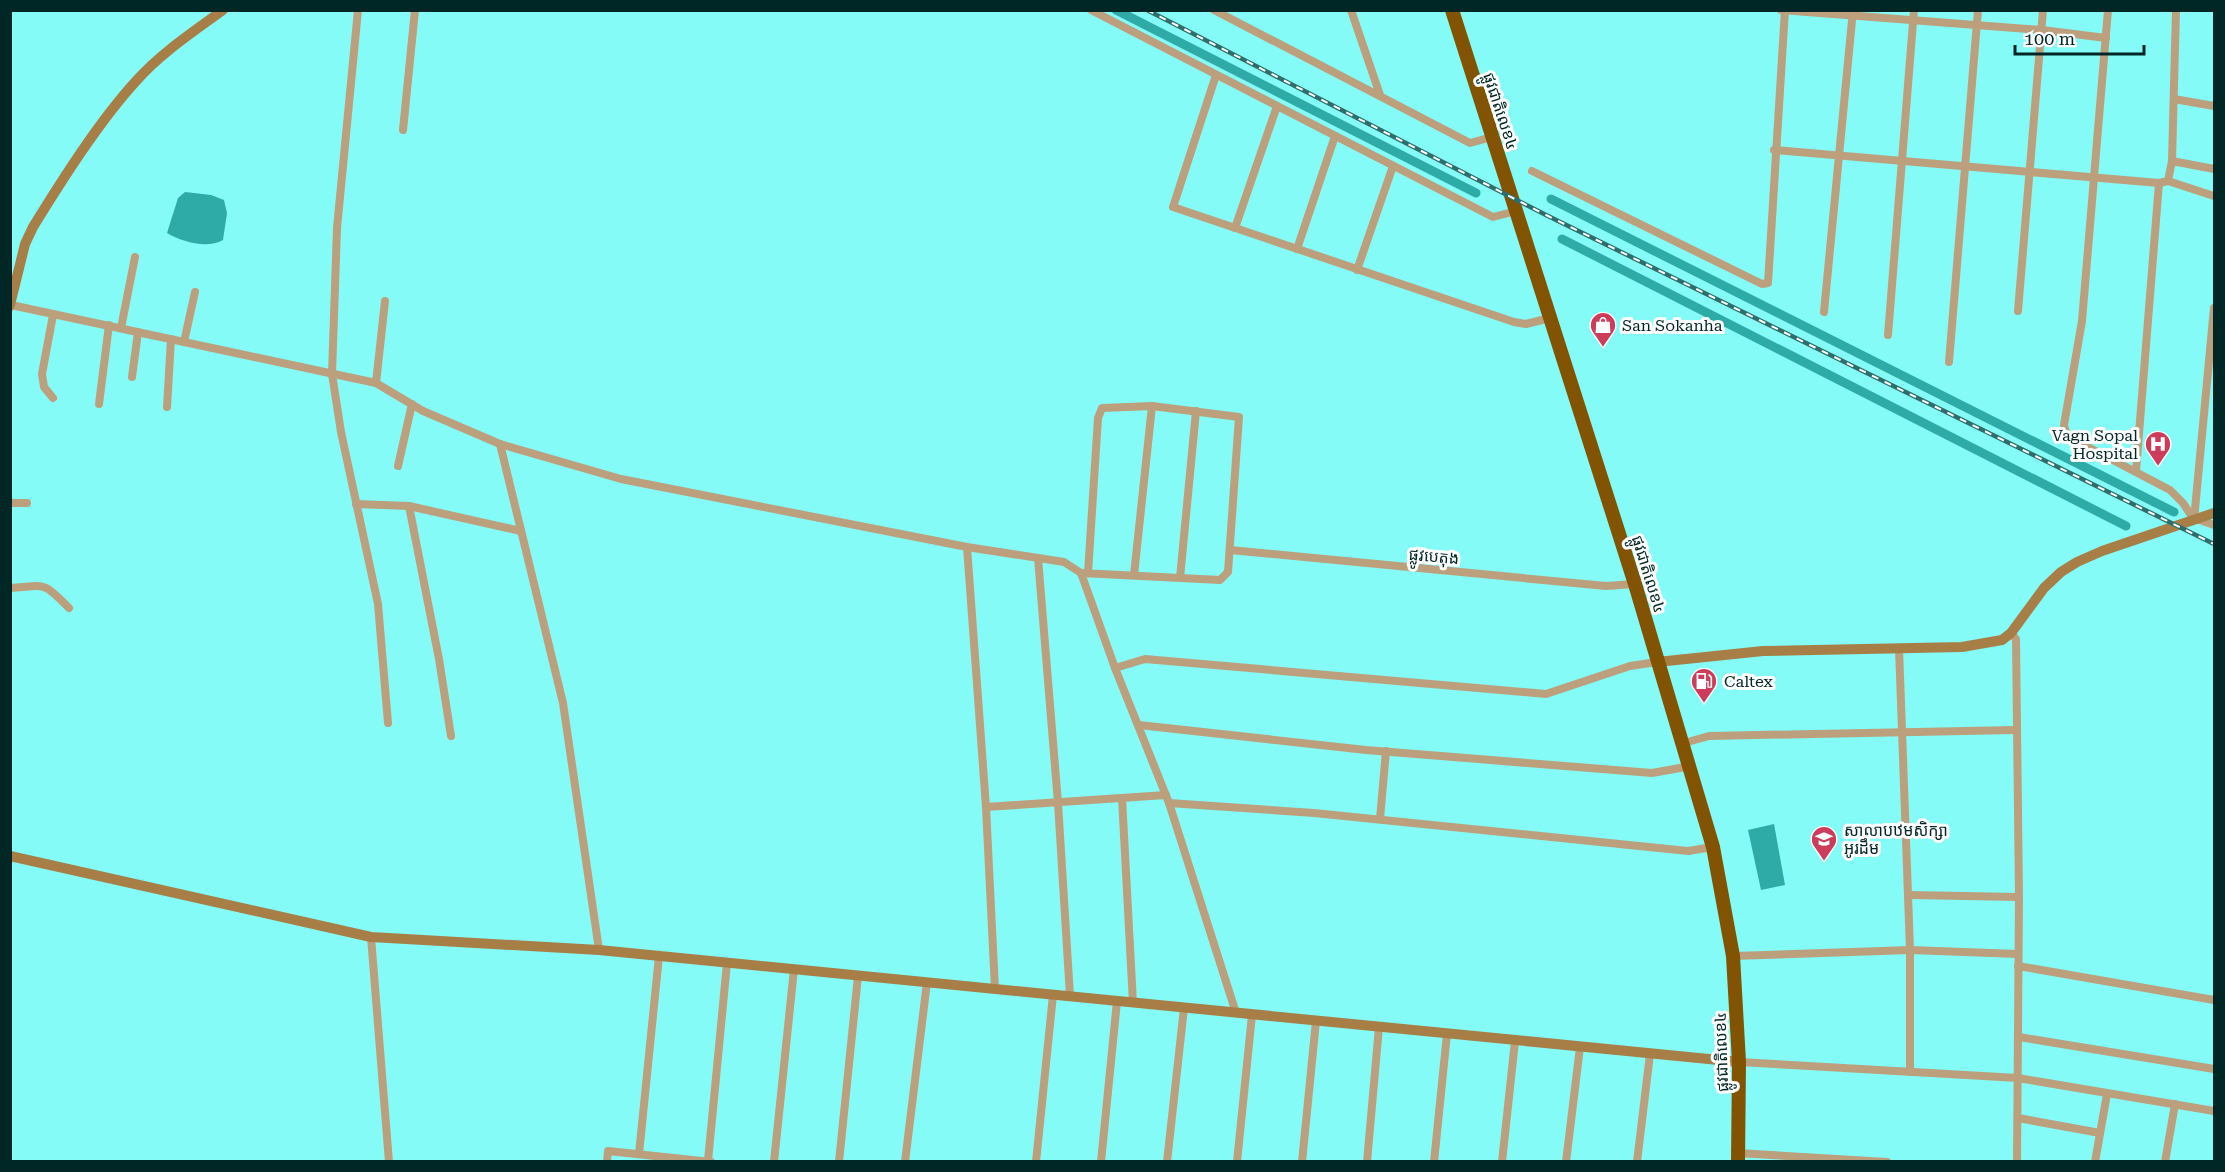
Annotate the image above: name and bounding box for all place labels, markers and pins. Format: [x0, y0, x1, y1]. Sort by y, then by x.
shop icon: San Sokanha [1588, 310, 1618, 348]
place label: San Sokanha [1622, 316, 1723, 335]
place label: Vagn Sopal Hospital [2052, 426, 2138, 463]
hospital icon: Vagn Sopal Hospital [2143, 429, 2173, 467]
fuel station icon: Caltex [1689, 666, 1719, 704]
place label: Caltex [1724, 672, 1774, 691]
place label: សាលាបឋមសិក្សា អូរដឹម [1844, 821, 1948, 858]
school or university icon: សាលាបឋមសិក្សា អូរដឹម [1809, 824, 1839, 862]

